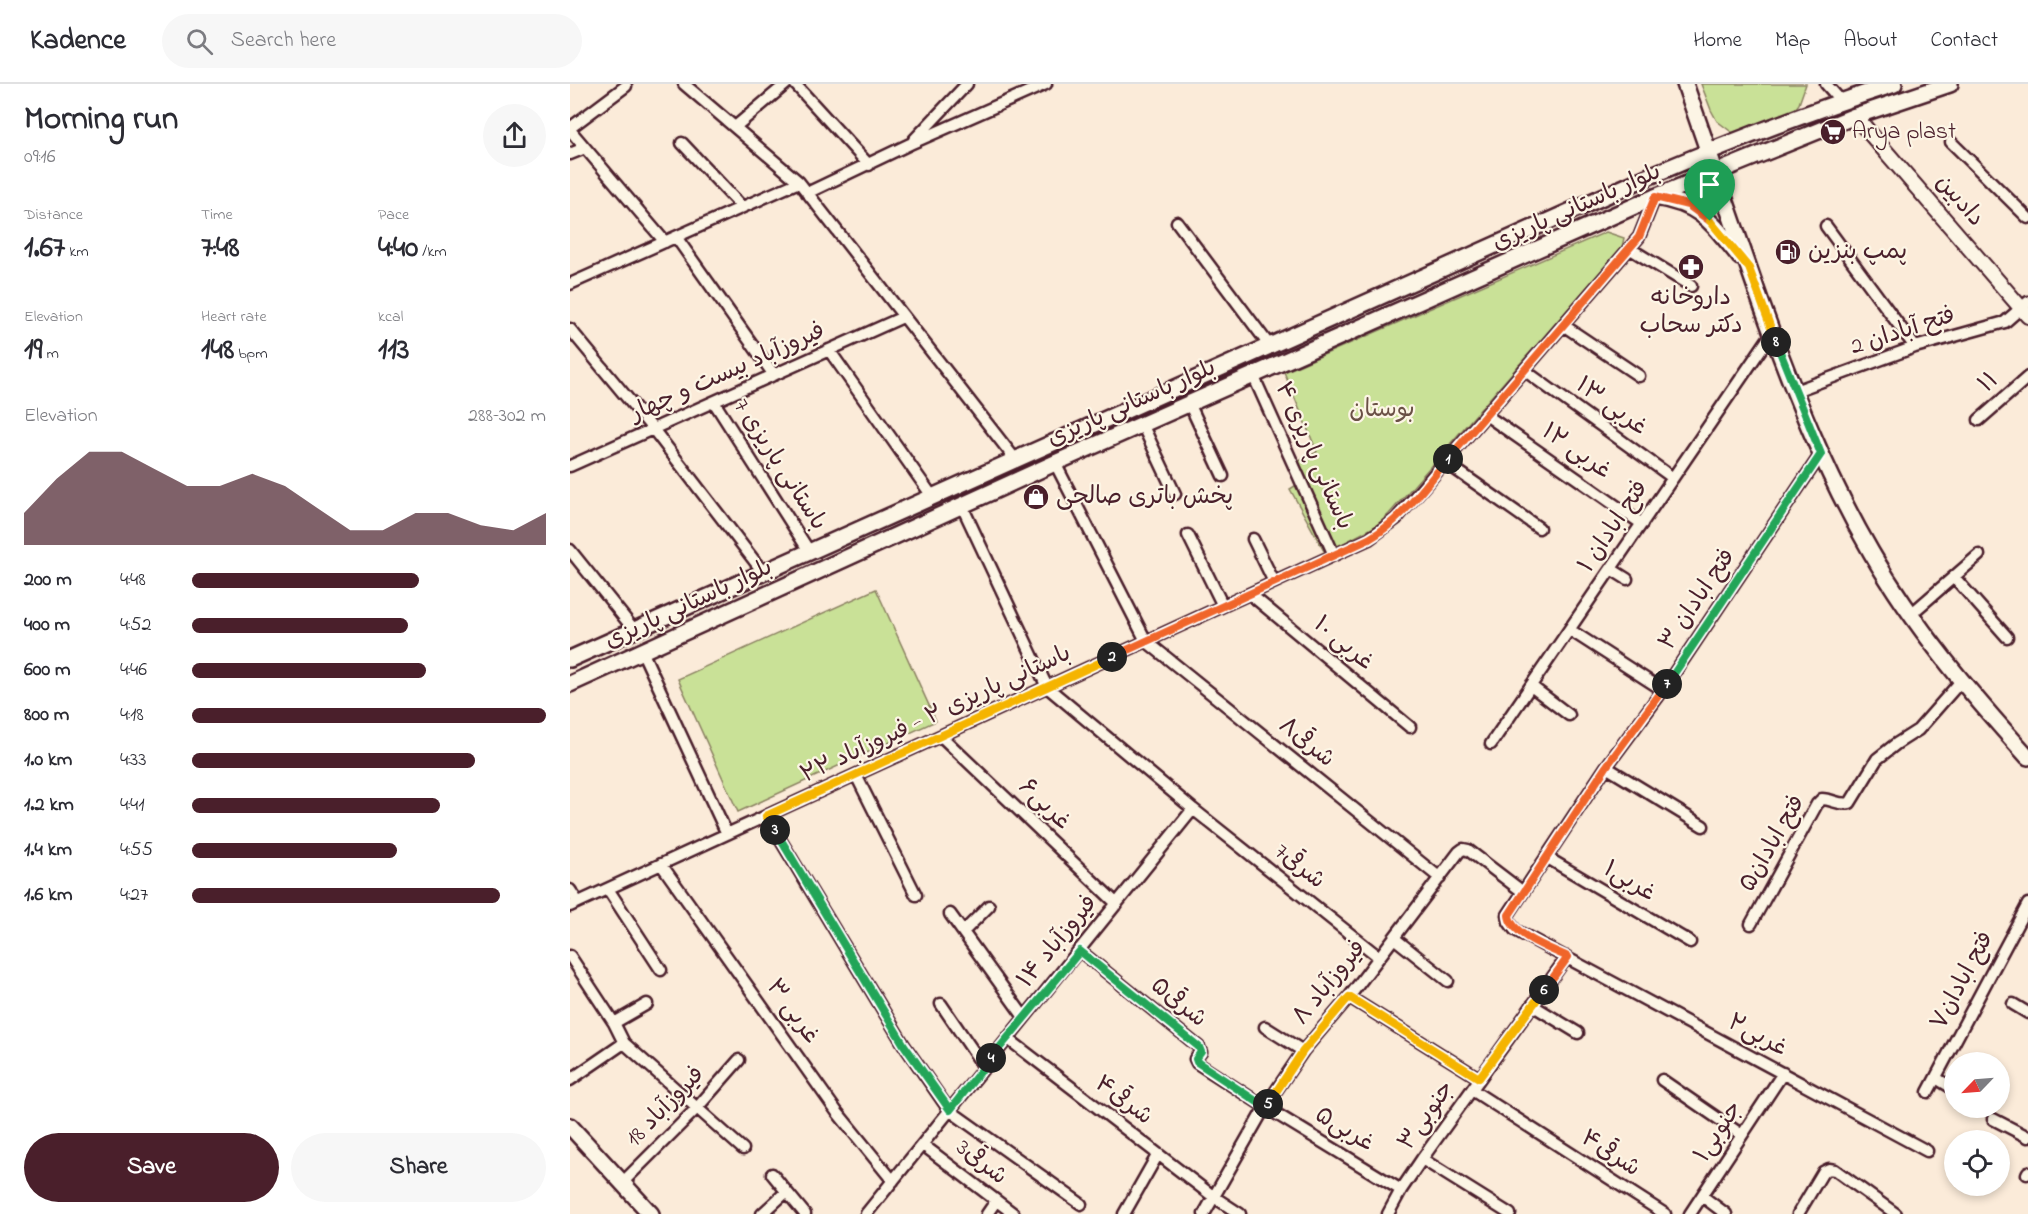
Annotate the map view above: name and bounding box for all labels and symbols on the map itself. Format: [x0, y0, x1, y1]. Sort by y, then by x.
place label: Arya plast [1852, 115, 1956, 151]
supermarket icon: Arya plast [1818, 117, 1848, 147]
street label: بلوار باستانی پاریزی [1487, 155, 1667, 261]
pin [1684, 159, 1735, 221]
street label: دادبین [1926, 167, 1992, 235]
place label: پمپ بنزین [1808, 235, 1907, 270]
fuel station icon: پمپ بنزین [1773, 237, 1803, 267]
pharmacy icon: داروخانه دکتر سحاب [1676, 252, 1706, 282]
place label: داروخانه دکتر سحاب [1639, 281, 1743, 344]
street label: فتح آبادان 2 [1846, 299, 1960, 365]
street label: فیروزآباد بیست و چهار [623, 314, 831, 433]
pin: 8 [1761, 327, 1791, 357]
street label: بلوار باستانی پاریزی [1042, 351, 1222, 457]
street label: ۱۱ [1971, 364, 2007, 402]
street label: غربی ۱۳ [1568, 369, 1654, 445]
street label: باستانی پاریزی ۴ [1265, 376, 1361, 536]
street label: باستانی پاریزی 7 [723, 392, 835, 538]
park label: بوستان [1349, 393, 1415, 428]
street label: غربی ۱۲ [1534, 415, 1618, 489]
pin: 1 [1433, 444, 1463, 474]
street label: فتح ابادان ۱ [1570, 474, 1658, 580]
place label: پخش باتری صالحی [1056, 480, 1233, 515]
shop icon: پخش باتری صالحی [1021, 482, 1051, 512]
street label: فتح ابادان ۳ [1651, 542, 1745, 658]
street label: بلوار باستانی پاریزی [599, 551, 779, 659]
street label: غربی ۱۰ [1305, 608, 1381, 680]
street label: باستانی پاریزی ۲ - فیروزآباد ۲۲ [795, 637, 1077, 793]
pin: 2 [1097, 642, 1127, 672]
pin: 7 [1652, 669, 1682, 699]
street label: شرقی۸ [1270, 709, 1342, 777]
street label: غربی۶ [1010, 771, 1078, 839]
street label: فتح ابادان۵ [1731, 789, 1815, 899]
pin: 3 [760, 815, 790, 845]
street label: شرقی7 [1266, 836, 1332, 898]
street label: غربی۱ [1596, 853, 1662, 911]
street label: فیروزآباد ۱۴ [1009, 888, 1107, 996]
street label: فتح ابادان۷ [1922, 925, 2004, 1037]
street label: فیروزآباد ۸ [1285, 933, 1375, 1033]
street label: شرقی۵ [1142, 969, 1214, 1037]
street label: غربی ۳ [756, 972, 828, 1052]
pin: 6 [1529, 975, 1559, 1005]
street label: غربی۲ [1721, 1006, 1793, 1066]
pin: 4 [976, 1043, 1006, 1073]
north arrow [1944, 1052, 2010, 1118]
street label: فیروزآباد 18 [618, 1059, 714, 1155]
street label: شرقی۴ [1086, 1067, 1160, 1135]
street label: جنوبی۳ [1390, 1074, 1464, 1158]
pin: 5 [1253, 1089, 1283, 1119]
street label: جنوبی۱ [1686, 1094, 1752, 1170]
street label: غربی۵ [1308, 1099, 1380, 1161]
street label: شرقی۴ [1573, 1122, 1647, 1186]
street label: شرقی3 [948, 1132, 1014, 1194]

